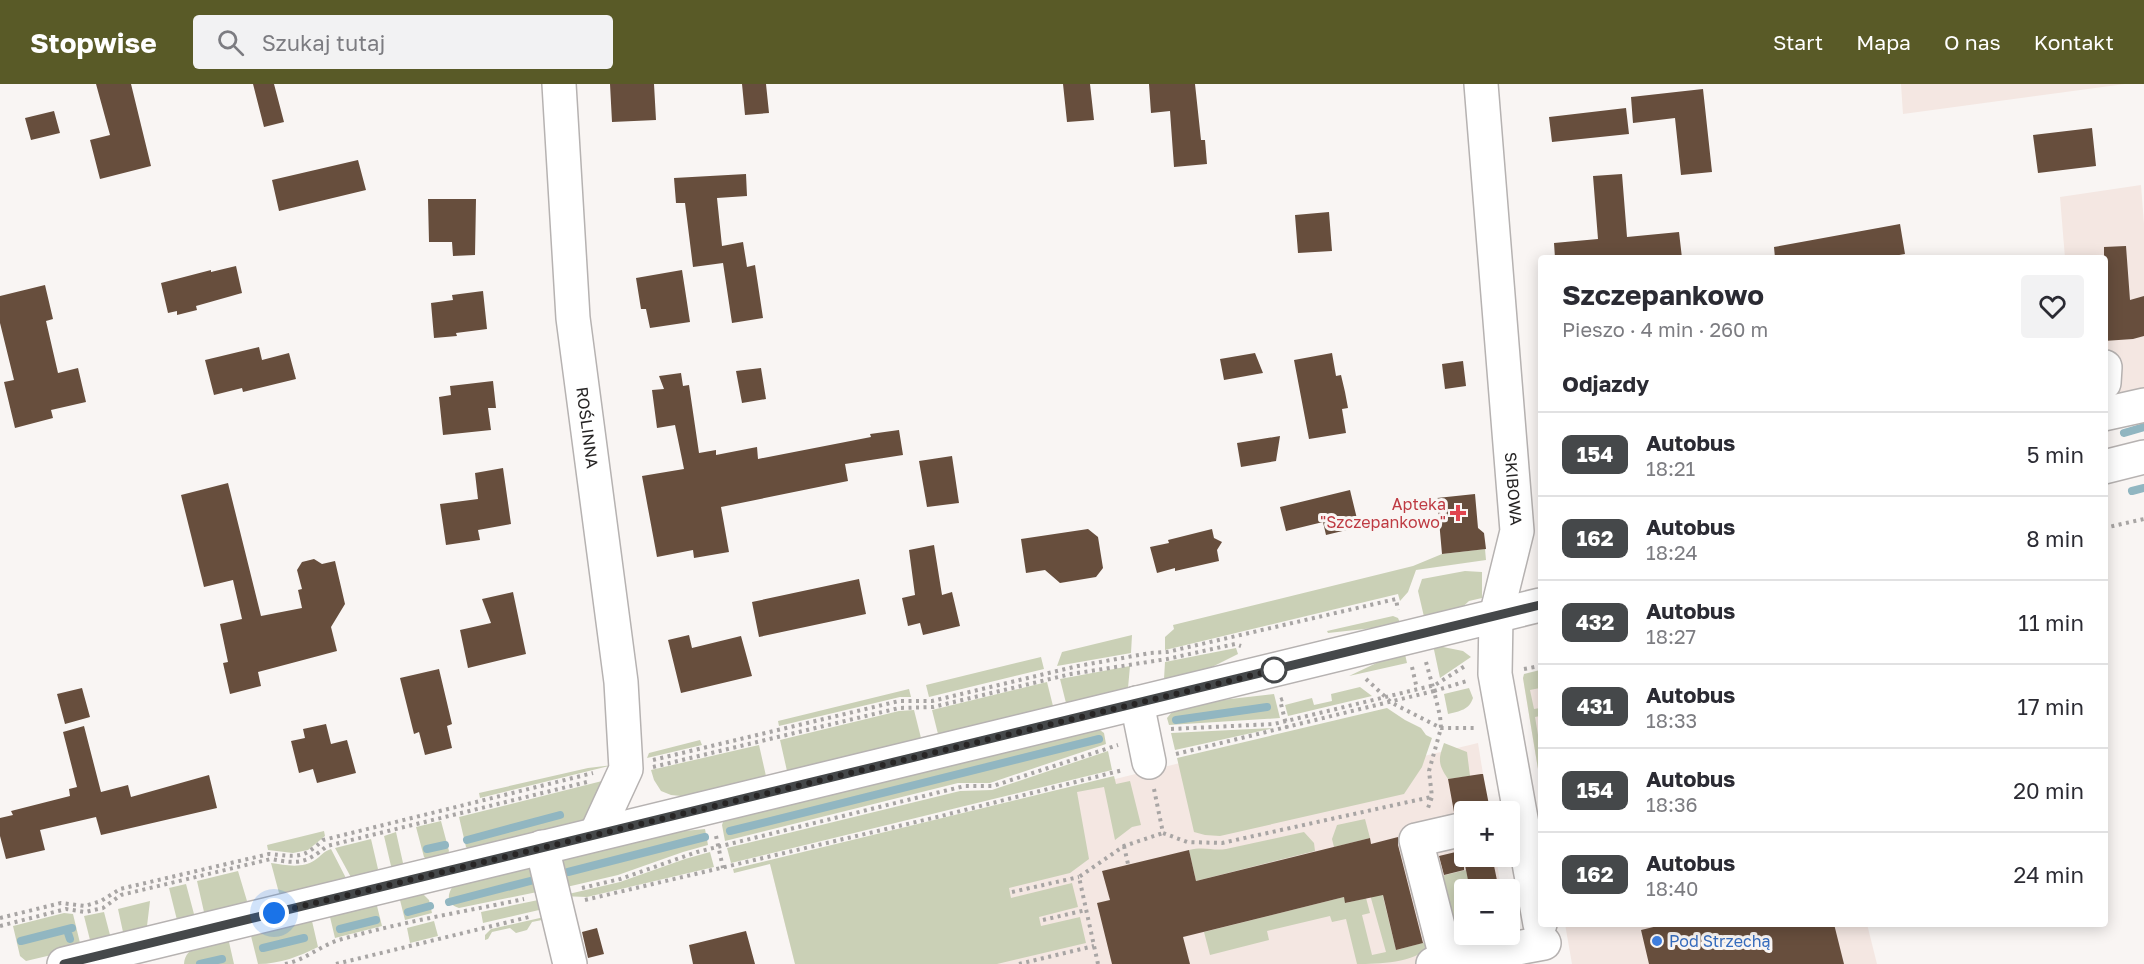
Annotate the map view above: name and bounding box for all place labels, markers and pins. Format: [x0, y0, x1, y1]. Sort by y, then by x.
place label: Apteka "Szczepankowo" [1320, 494, 1446, 532]
marker: Apteka "Szczepankowo" [1451, 506, 1465, 520]
unlabelled marker [1261, 657, 1287, 683]
place label: Pod Strzechą [1669, 931, 1771, 951]
marker: Pod Strzechą [1650, 934, 1664, 948]

